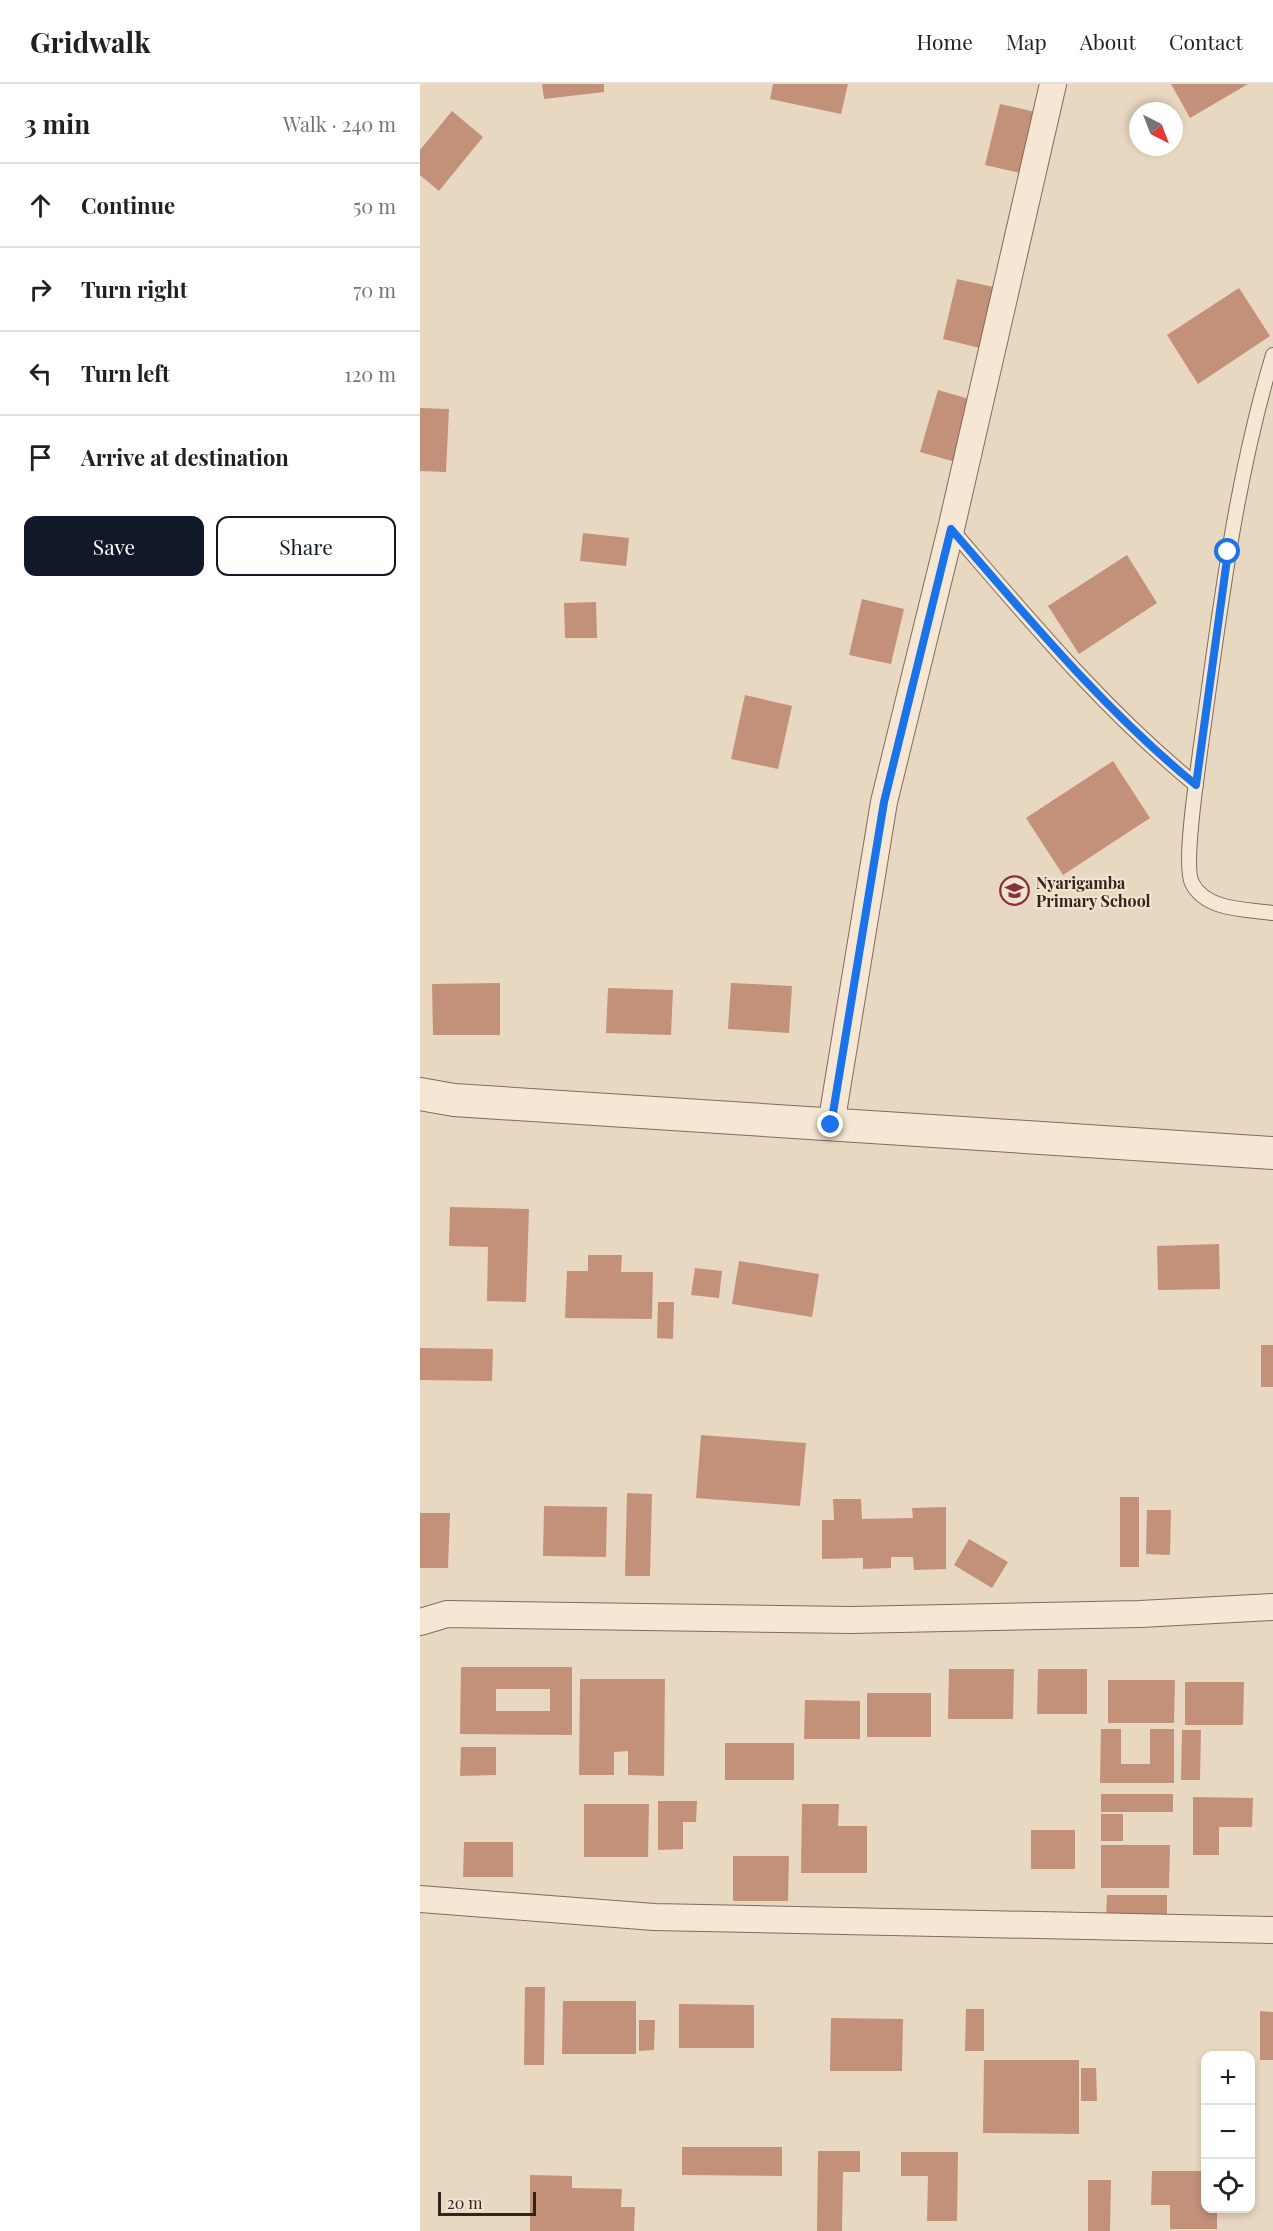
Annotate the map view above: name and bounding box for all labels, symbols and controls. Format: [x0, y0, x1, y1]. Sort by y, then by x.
text: Gridwalk [30, 23, 151, 60]
text: Home [917, 27, 973, 55]
text: Map [1006, 27, 1047, 55]
text: About [1080, 27, 1136, 55]
text: Contact [1169, 27, 1243, 55]
north arrow [1129, 102, 1183, 156]
text: 3 min [24, 106, 90, 141]
text: Walk · 240 m [283, 110, 396, 137]
icon: ahead [24, 189, 57, 222]
text: Continue [81, 190, 175, 220]
text: 50 m [353, 192, 396, 219]
icon: right [24, 273, 57, 306]
text: Turn right [81, 274, 187, 304]
text: 70 m [353, 276, 396, 303]
icon: left [24, 357, 57, 390]
text: Turn left [81, 358, 170, 388]
text: 120 m [344, 360, 396, 387]
icon: arrive [24, 441, 57, 474]
text: Arrive at destination [81, 442, 289, 472]
button: Save [24, 516, 204, 576]
button: Share [216, 516, 396, 576]
route start [1214, 538, 1240, 564]
place label: Nyarigamba Primary School [1036, 872, 1151, 911]
school or university icon: Nyarigamba Primary School [999, 875, 1031, 907]
route end [817, 1111, 843, 1137]
map controls [1201, 2051, 1255, 2213]
button: + [1201, 2051, 1255, 2105]
button: − [1201, 2105, 1255, 2159]
button: locate [1201, 2159, 1255, 2213]
scale bar [438, 2189, 536, 2216]
text: 20 m [447, 2192, 482, 2213]

